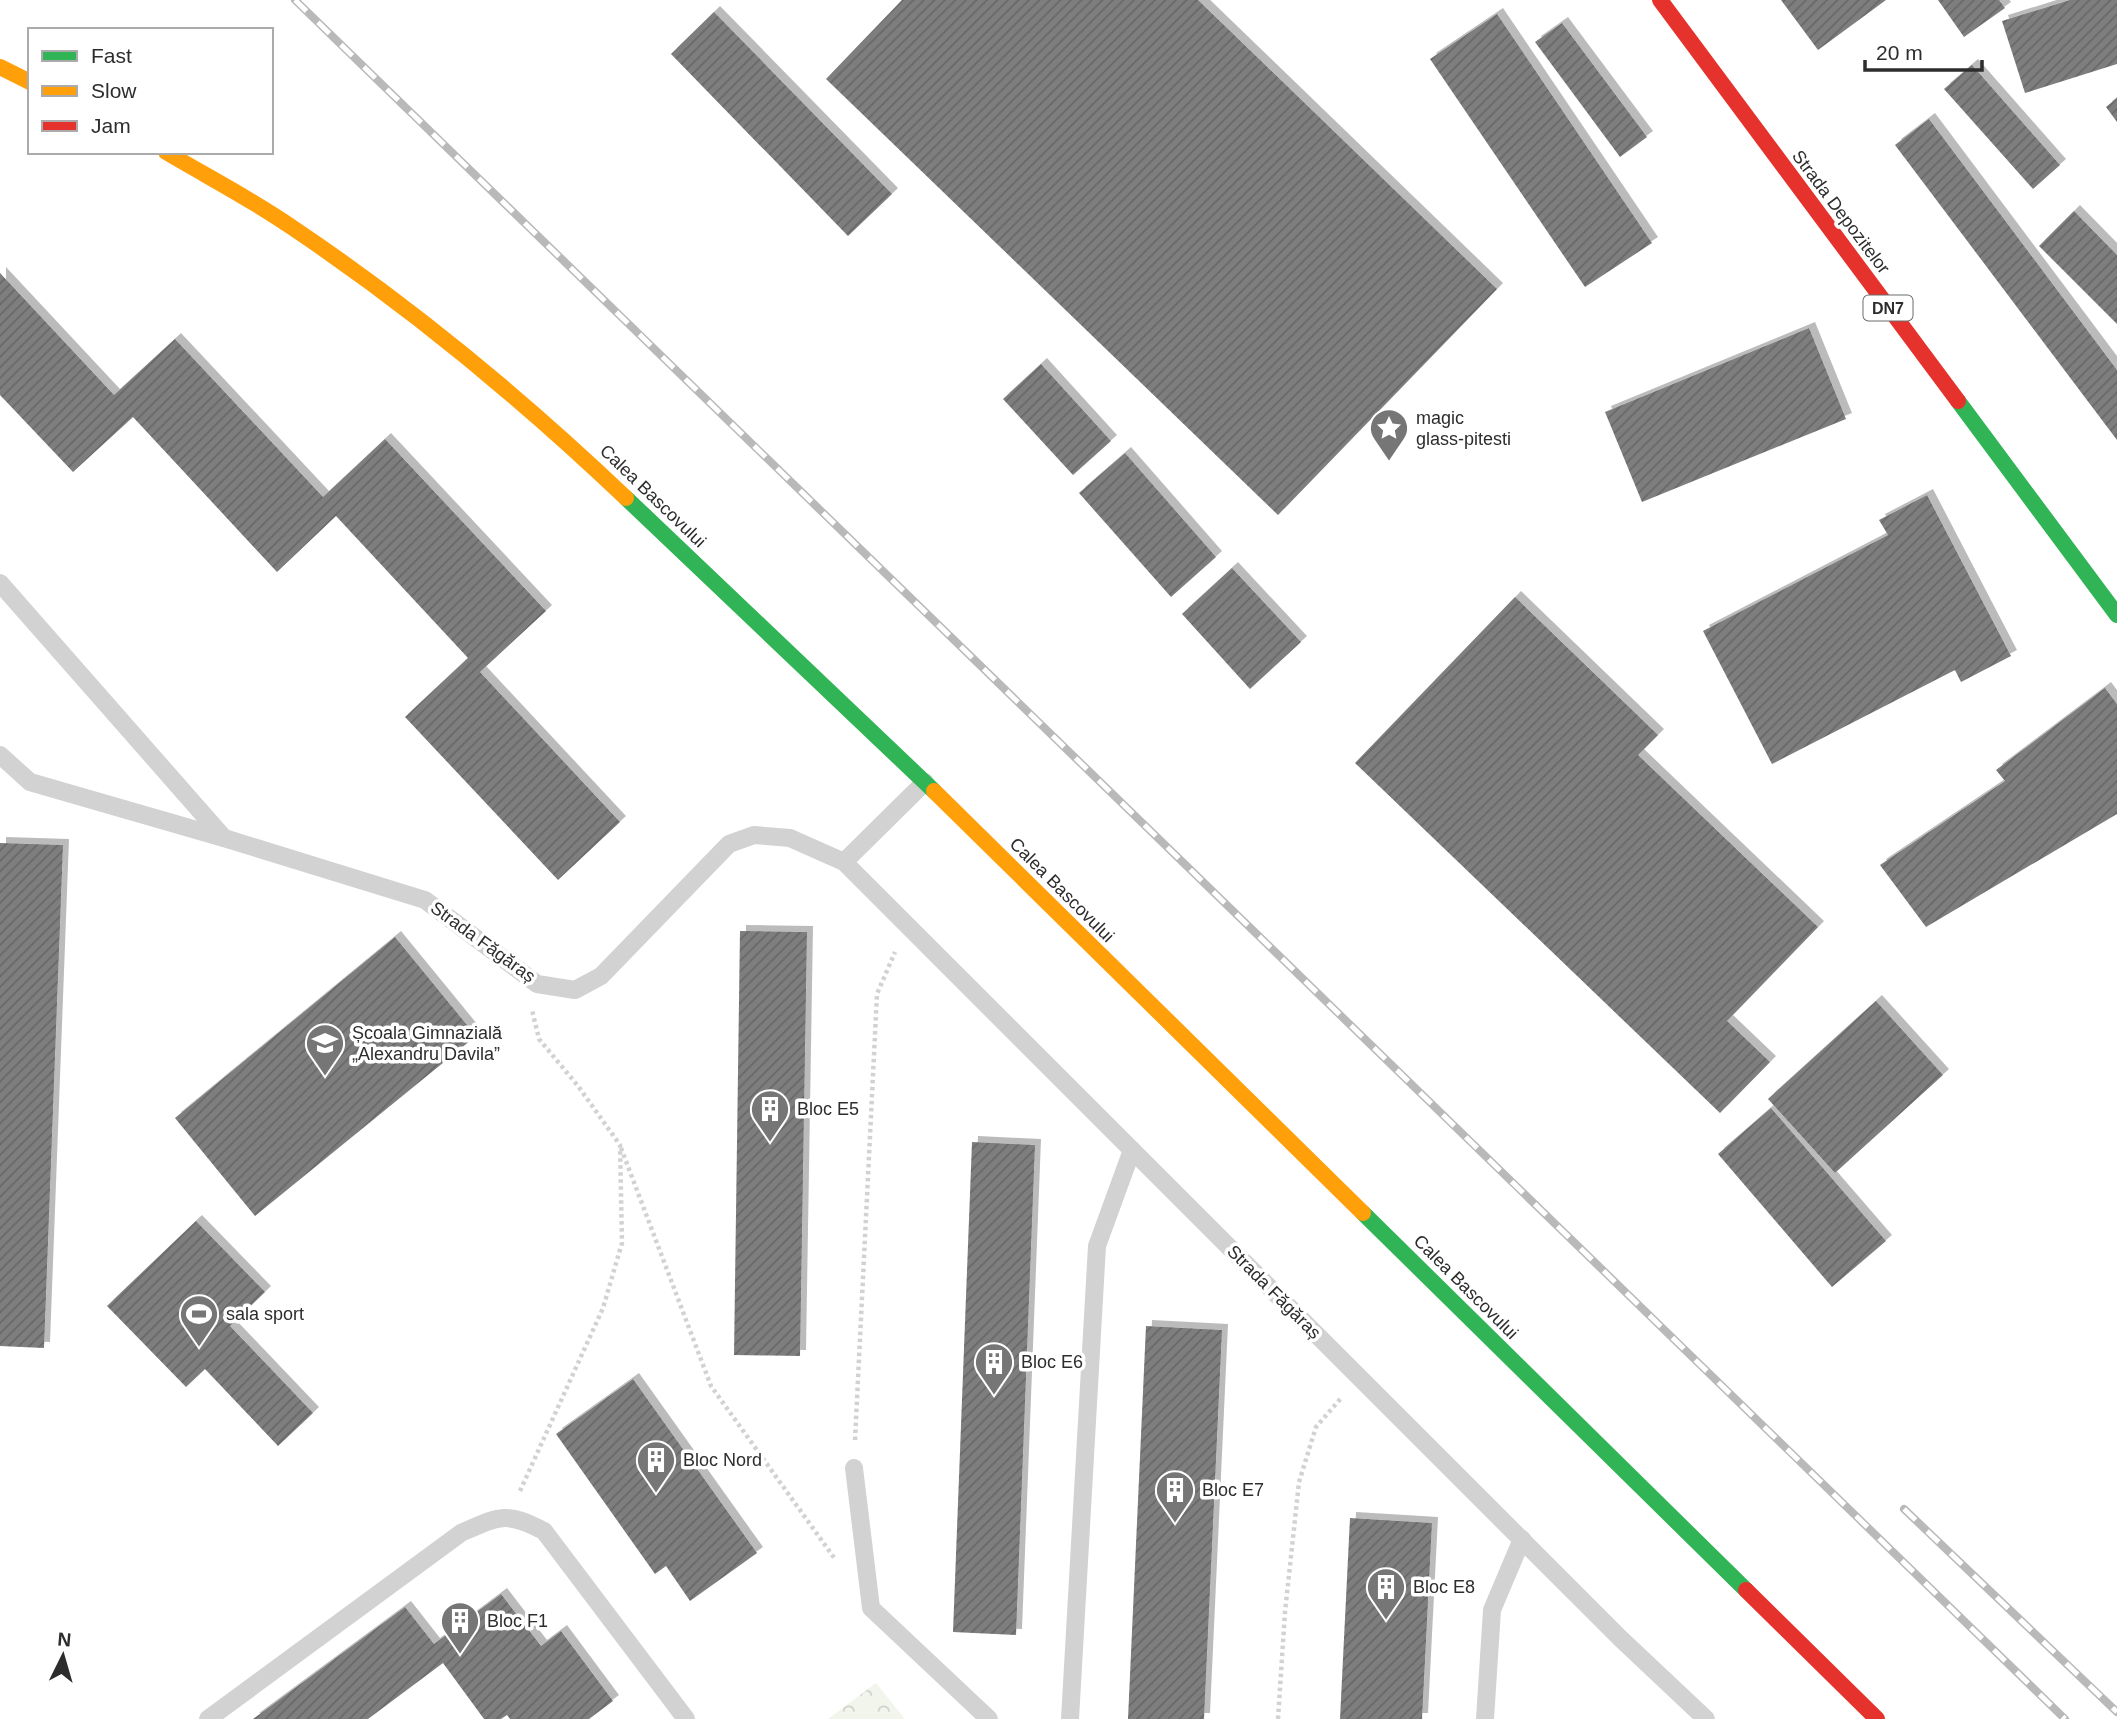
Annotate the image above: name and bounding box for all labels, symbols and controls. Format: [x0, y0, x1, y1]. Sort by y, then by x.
legend [28, 28, 273, 154]
scale bar [1865, 28, 1982, 72]
text: 20 m [1876, 41, 1923, 64]
text: Fast [91, 44, 132, 67]
text: Slow [91, 79, 137, 102]
text: Jam [91, 114, 131, 137]
street label: Strada Depozitelor [1788, 146, 1894, 278]
road number: DN7 [1864, 296, 1912, 320]
place icon: magic glass-pitesti [1368, 407, 1410, 462]
place label: magic glass-pitesti [1416, 408, 1511, 449]
street label: Calea Bascovului [596, 441, 710, 551]
street label: Calea Bascovului [1006, 834, 1118, 946]
street label: Strada Făgăraș [427, 897, 539, 987]
school or university icon: Școala Gimnazială „Alexandru Davila” [304, 1022, 346, 1077]
place label: Școala Gimnazială „Alexandru Davila” [352, 1023, 503, 1064]
building icon: Bloc E5 [749, 1088, 791, 1143]
place label: Bloc E5 [797, 1099, 859, 1119]
street label: Calea Bascovului [1410, 1231, 1522, 1343]
street label: Strada Făgăraș [1223, 1241, 1325, 1343]
sports icon: sala sport [178, 1293, 220, 1348]
place label: sala sport [226, 1304, 304, 1324]
building icon: Bloc E6 [973, 1341, 1015, 1396]
place label: Bloc E6 [1021, 1352, 1083, 1372]
building icon: Bloc Nord [635, 1439, 677, 1494]
place label: Bloc Nord [683, 1450, 762, 1470]
building icon: Bloc E7 [1154, 1469, 1196, 1524]
place label: Bloc E7 [1202, 1480, 1264, 1500]
building icon: Bloc E8 [1365, 1566, 1407, 1621]
place label: Bloc E8 [1413, 1577, 1475, 1597]
building icon: Bloc F1 [439, 1600, 481, 1655]
place label: Bloc F1 [487, 1611, 548, 1631]
north arrow [28, 1621, 98, 1691]
text: N [57, 1629, 72, 1651]

